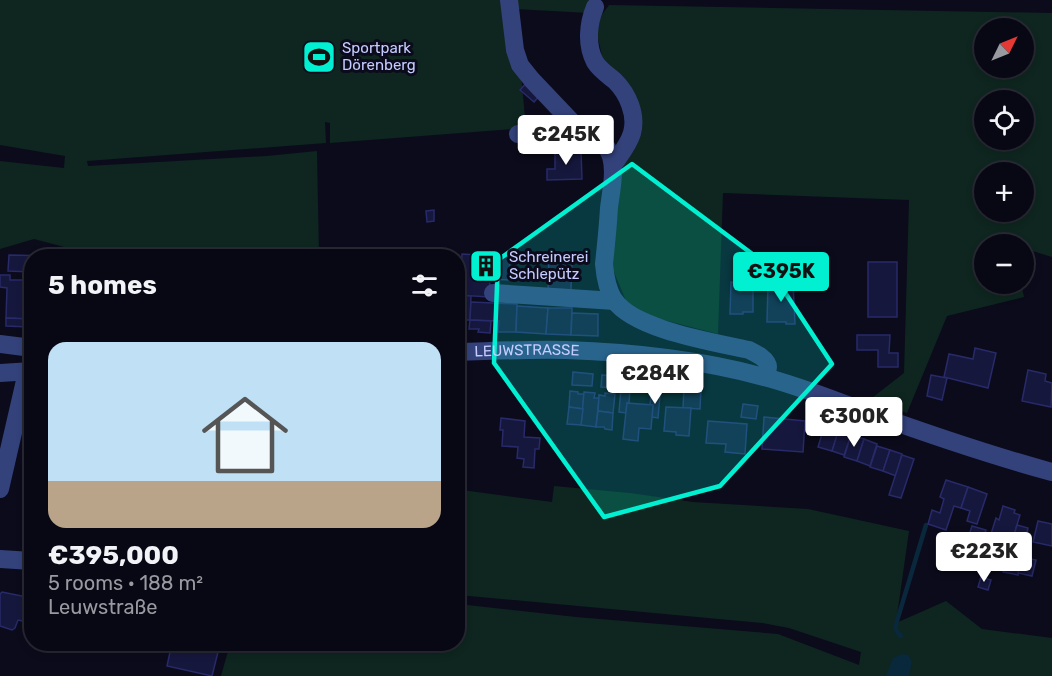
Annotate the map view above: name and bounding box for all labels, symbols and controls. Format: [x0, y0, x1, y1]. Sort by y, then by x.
north arrow [974, 18, 1034, 78]
map controls [974, 18, 1034, 294]
sports icon: Sportpark Dörenberg [301, 39, 337, 75]
place label: Sportpark Dörenberg [342, 39, 416, 74]
button: locate [974, 90, 1034, 150]
pin: €245K [524, 115, 608, 166]
text: €245K [532, 122, 600, 146]
button: + [974, 162, 1034, 222]
button: − [974, 234, 1034, 294]
building icon: Schreinerei Schlepütz [468, 248, 504, 284]
place label: Schreinerei Schlepütz [509, 248, 588, 283]
pin: €395K [739, 252, 823, 303]
text: €395K [747, 259, 815, 283]
icon: filters [408, 269, 441, 302]
text: 5 homes [48, 270, 157, 301]
street label: LEUWSTRASSE [474, 341, 580, 360]
pin: €284K [613, 354, 697, 405]
text: €284K [620, 361, 690, 385]
icon: home [191, 381, 299, 489]
pin: €300K [812, 397, 896, 448]
text: €300K [819, 404, 889, 428]
pin: €223K [942, 532, 1026, 583]
text: €223K [950, 539, 1018, 563]
text: €395,000 [48, 540, 179, 571]
text: 5 rooms · 188 m² [48, 571, 203, 595]
text: Leuwstraße [48, 595, 158, 619]

